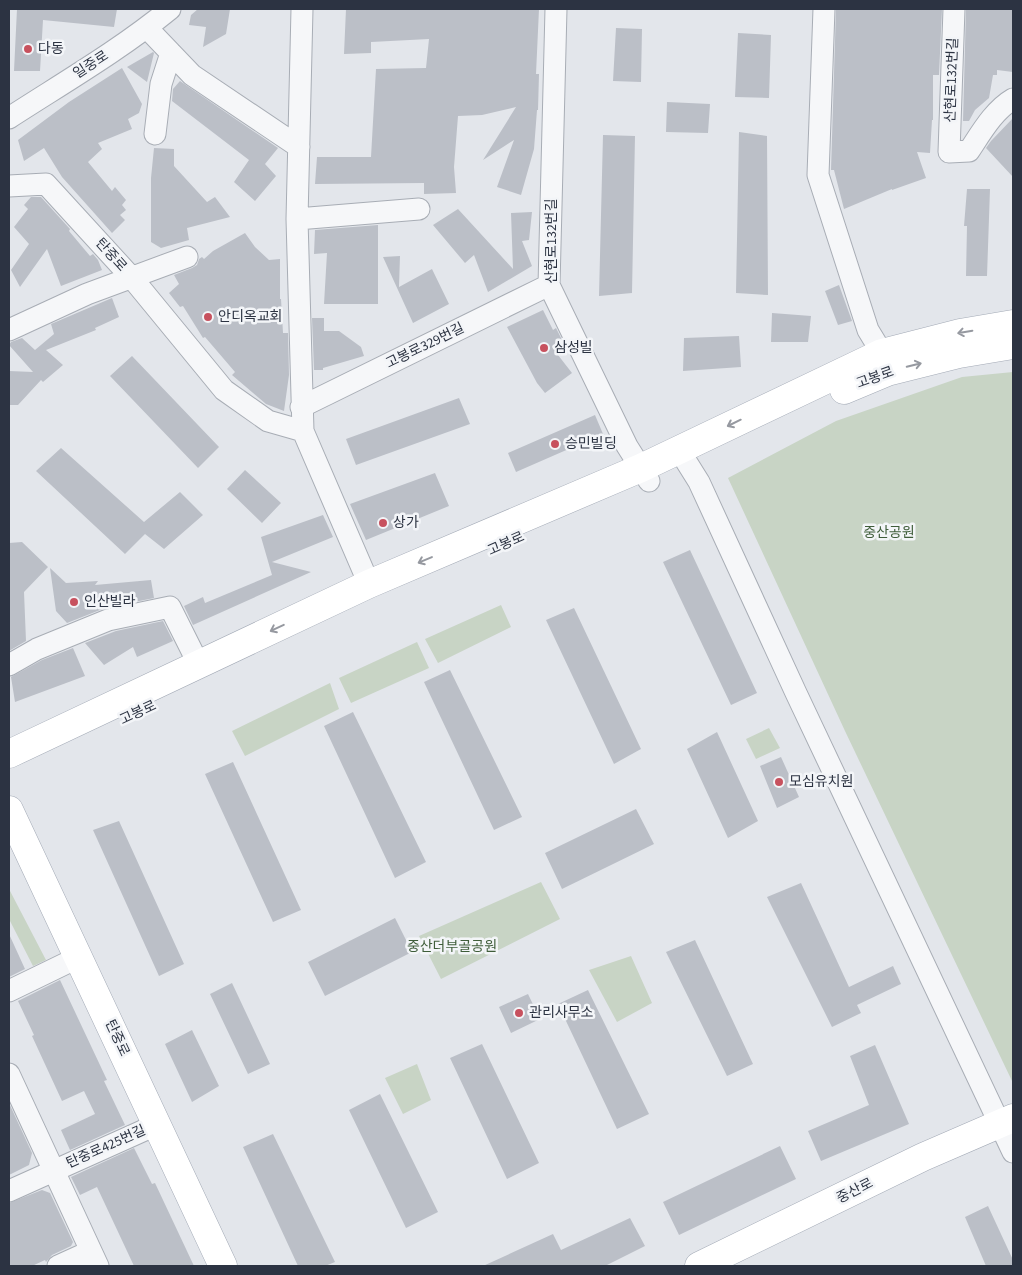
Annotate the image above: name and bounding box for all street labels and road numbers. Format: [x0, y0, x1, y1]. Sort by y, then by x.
street label: 산현로132번길 [941, 37, 963, 123]
street label: 일중로 [69, 46, 113, 84]
street label: 산현로132번길 [542, 198, 562, 284]
street label: 탄중로 [91, 234, 131, 276]
street label: 고봉로329번길 [382, 318, 468, 374]
street label: 고봉로 [853, 362, 897, 394]
street label: 고봉로 [484, 527, 528, 561]
street label: 고봉로 [116, 696, 160, 730]
street label: 탄중로 [100, 1016, 134, 1060]
street label: 탄중로425번길 [63, 1121, 149, 1173]
street label: 중산로 [833, 1173, 877, 1209]

